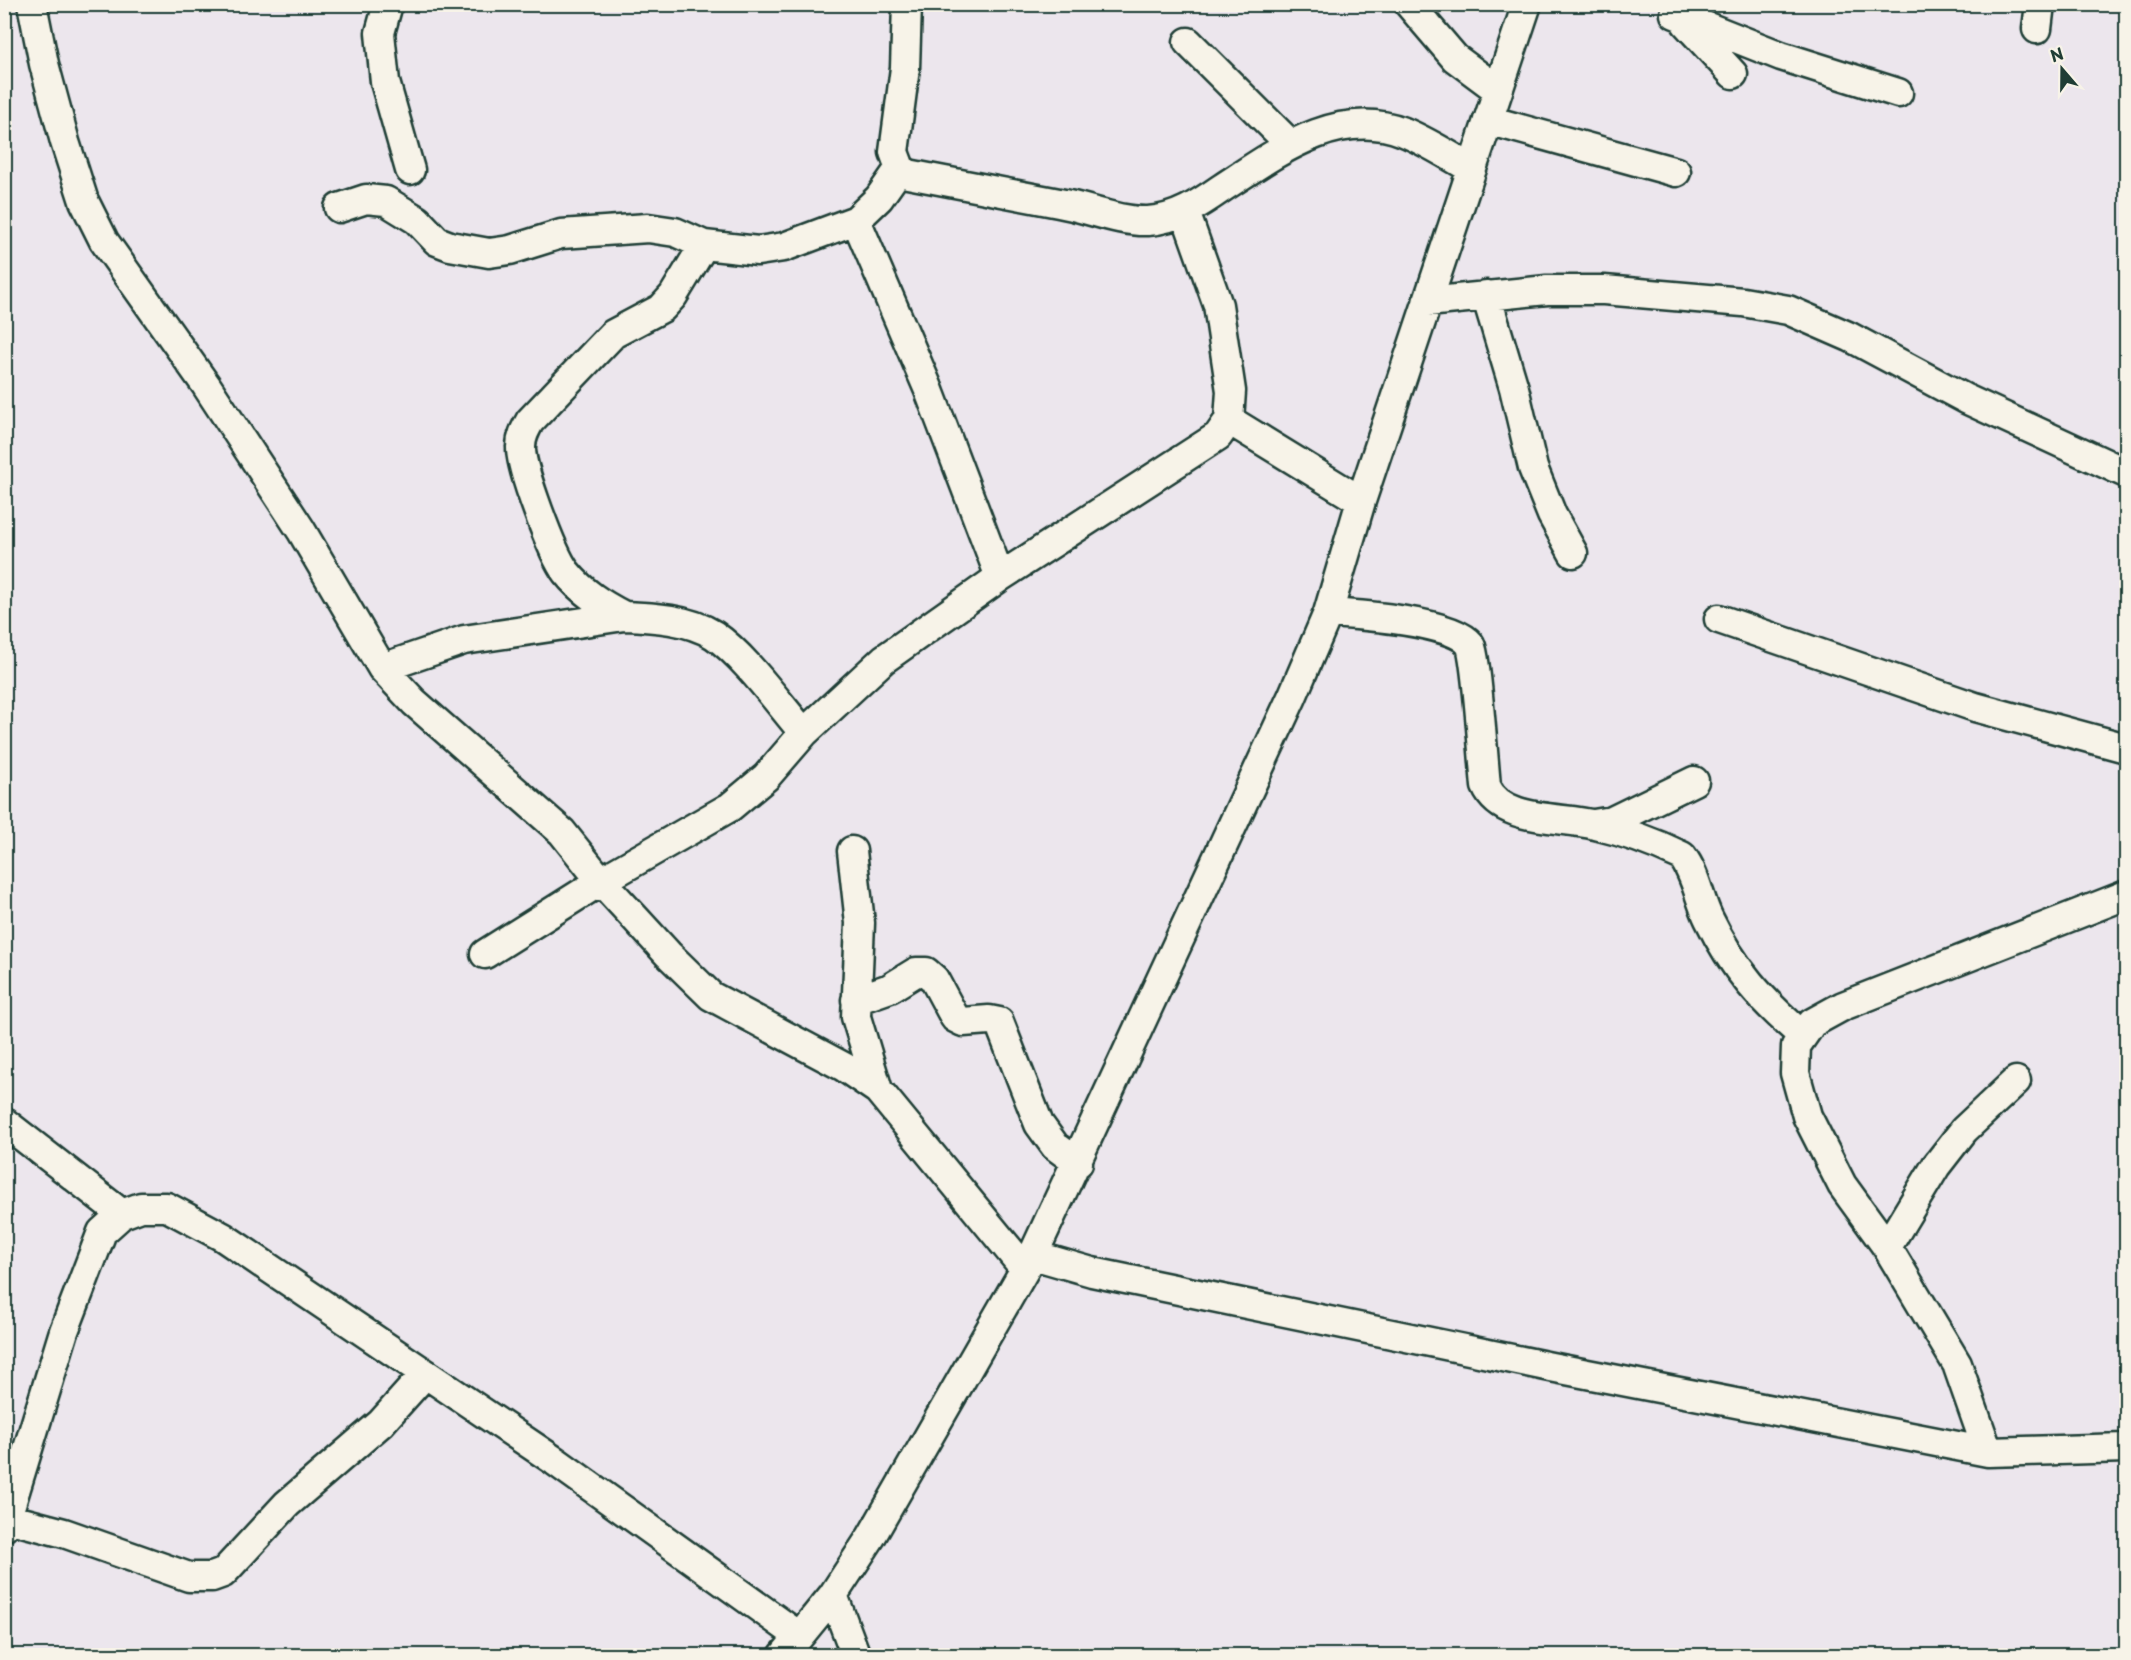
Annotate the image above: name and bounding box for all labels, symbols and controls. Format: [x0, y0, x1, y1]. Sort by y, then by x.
north arrow [2032, 39, 2092, 99]
text: N [2046, 41, 2067, 67]

